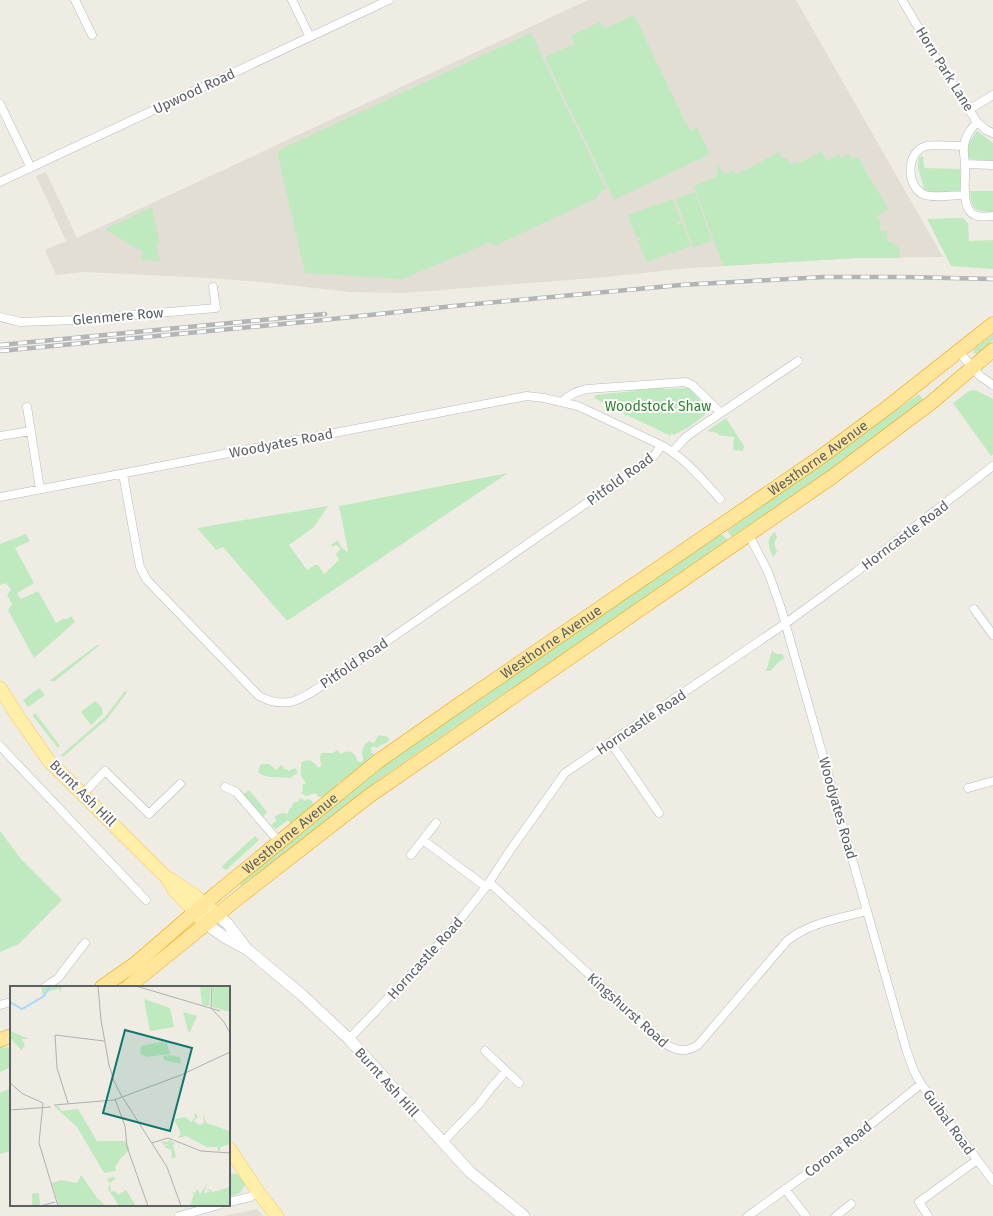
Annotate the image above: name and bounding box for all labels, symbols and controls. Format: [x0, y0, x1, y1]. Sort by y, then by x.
street label: Horn Park Lane [912, 24, 977, 115]
street label: Upwood Road [151, 65, 238, 118]
street label: Glenmere Row [72, 304, 164, 329]
park label: Woodstock Shaw [605, 398, 711, 415]
street label: Westhorne Avenue [765, 417, 871, 500]
street label: Woodyates Road [228, 425, 334, 462]
street label: Pitfold Road [584, 450, 657, 509]
street label: Horncastle Road [858, 497, 952, 574]
street label: Westhorne Avenue [498, 602, 605, 683]
street label: Pitfold Road [317, 634, 391, 692]
street label: Horncastle Road [593, 686, 689, 759]
street label: Woodyates Road [815, 755, 860, 861]
street label: Burnt Ash Hill [46, 757, 119, 830]
street label: Westhorne Avenue [239, 789, 342, 878]
street label: Horncastle Road [384, 914, 467, 1003]
street label: Kingshurst Road [584, 970, 672, 1051]
inset map [10, 986, 230, 1206]
street label: Burnt Ash Hill [351, 1044, 422, 1120]
street label: Guibal Road [919, 1086, 978, 1158]
street label: Corona Road [801, 1118, 875, 1181]

